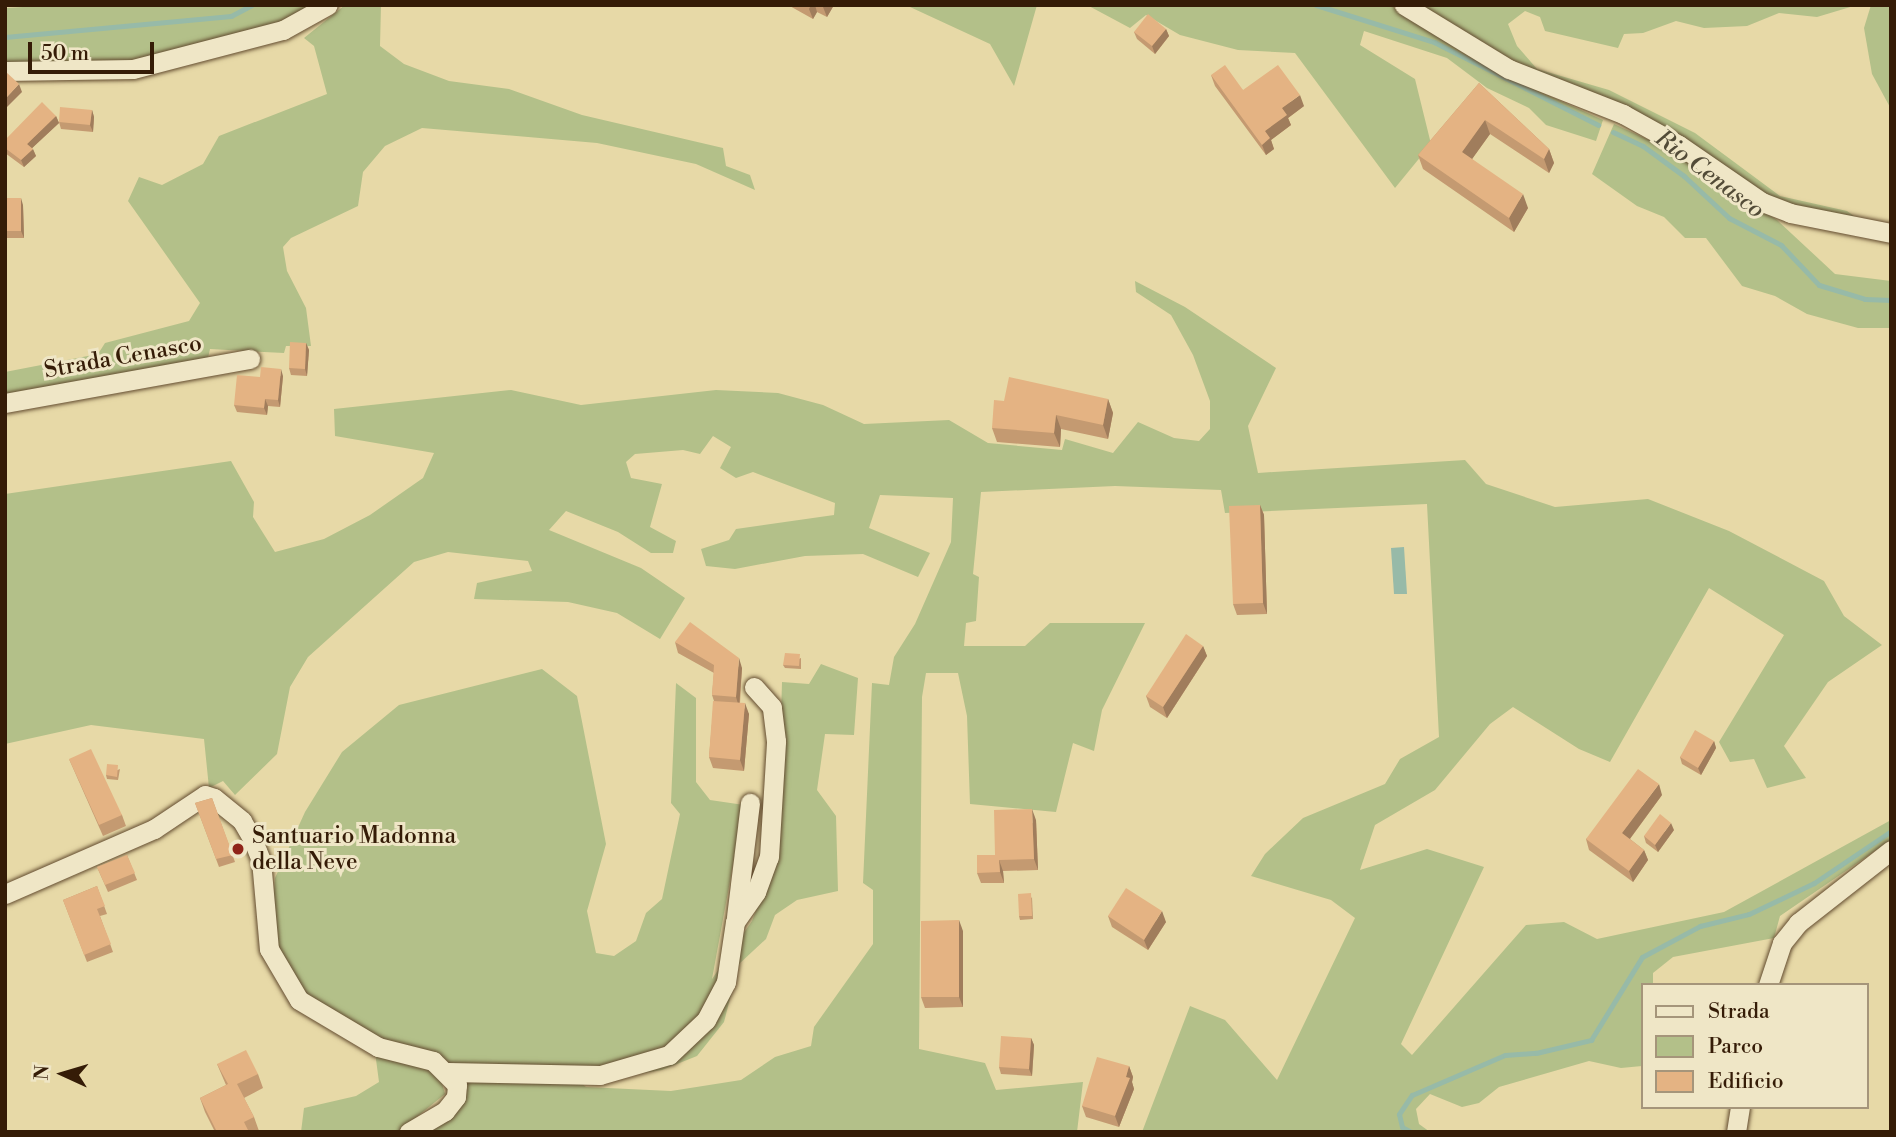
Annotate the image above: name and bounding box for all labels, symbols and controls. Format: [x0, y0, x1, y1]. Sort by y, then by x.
scale bar [32, 28, 158, 72]
text: 50 m [41, 41, 89, 67]
water label: Rio Cenasco [1649, 125, 1769, 225]
street label: Strada Cenasco [42, 330, 204, 384]
place label: Santuario Madonna della Neve [252, 822, 456, 876]
marker: Santuario Madonna della Neve [230, 841, 246, 857]
legend [1640, 983, 1868, 1109]
text: Strada [1708, 999, 1770, 1025]
text: Parco [1708, 1034, 1763, 1060]
north arrow [28, 1039, 98, 1109]
text: N [30, 1064, 55, 1081]
text: Edificio [1708, 1069, 1784, 1095]

